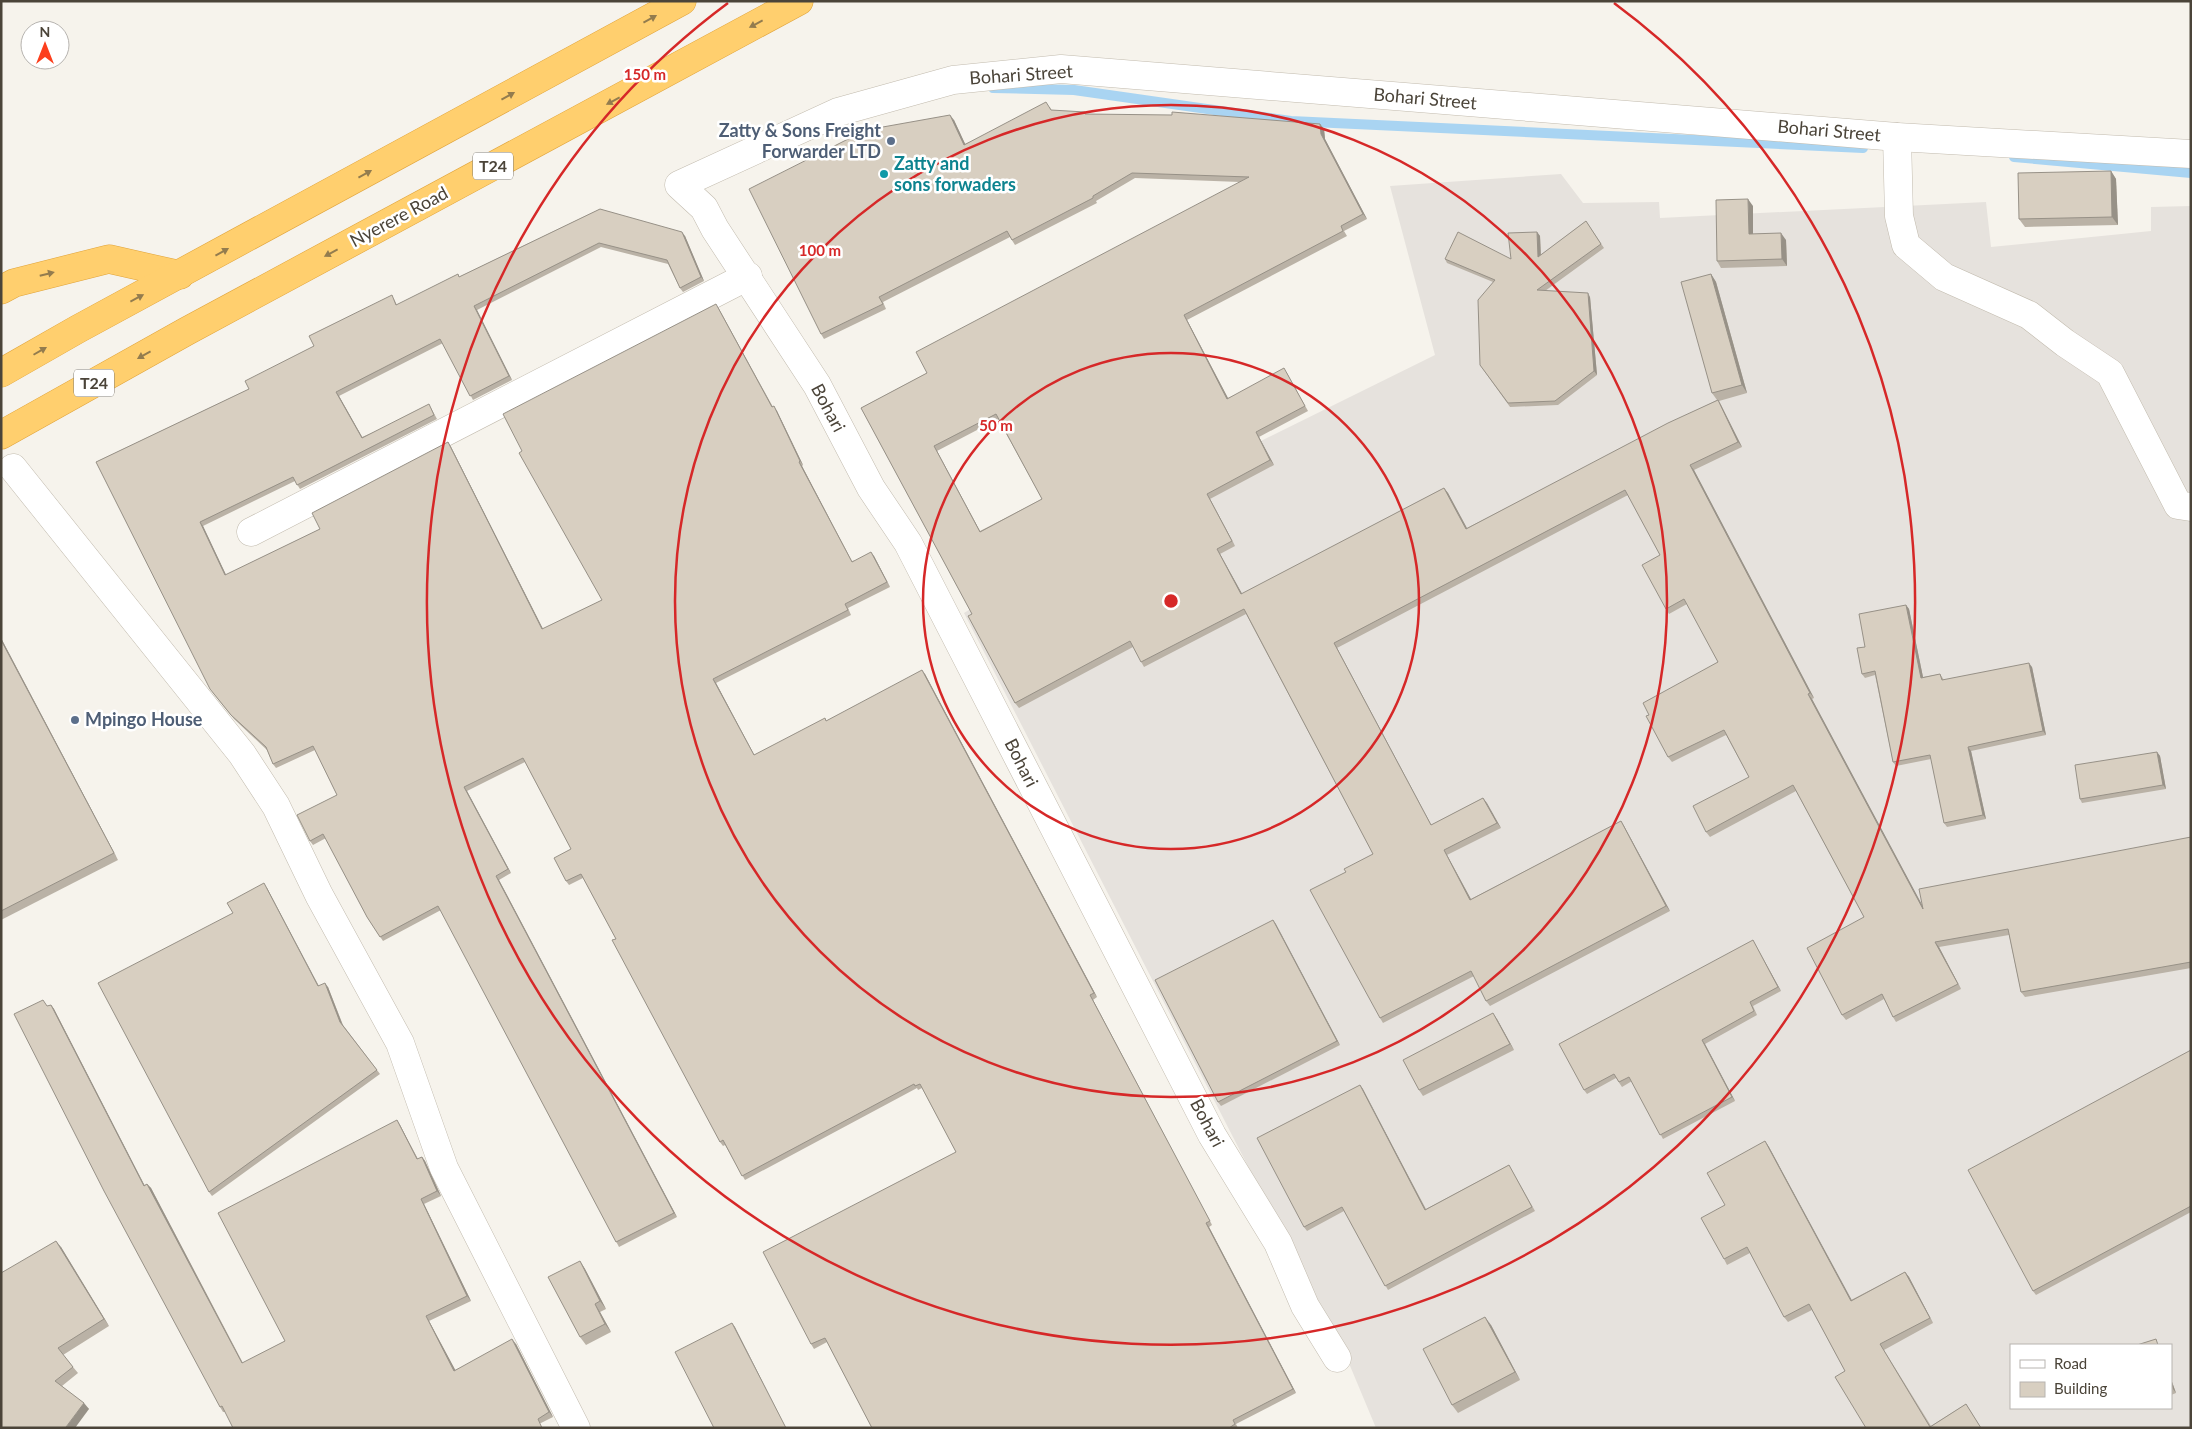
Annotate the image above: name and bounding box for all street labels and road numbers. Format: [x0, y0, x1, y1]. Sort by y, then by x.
street label: Bohari Street [969, 59, 1074, 89]
street label: Bohari Street [1373, 83, 1478, 114]
street label: Bohari Street [1777, 115, 1882, 146]
road number: T24 [473, 153, 513, 180]
street label: Nyerere Road [346, 181, 451, 251]
road number: T24 [74, 369, 114, 396]
street label: Bohari [807, 380, 851, 435]
street label: Bohari [1000, 735, 1043, 791]
street label: Bohari [1186, 1095, 1230, 1150]

